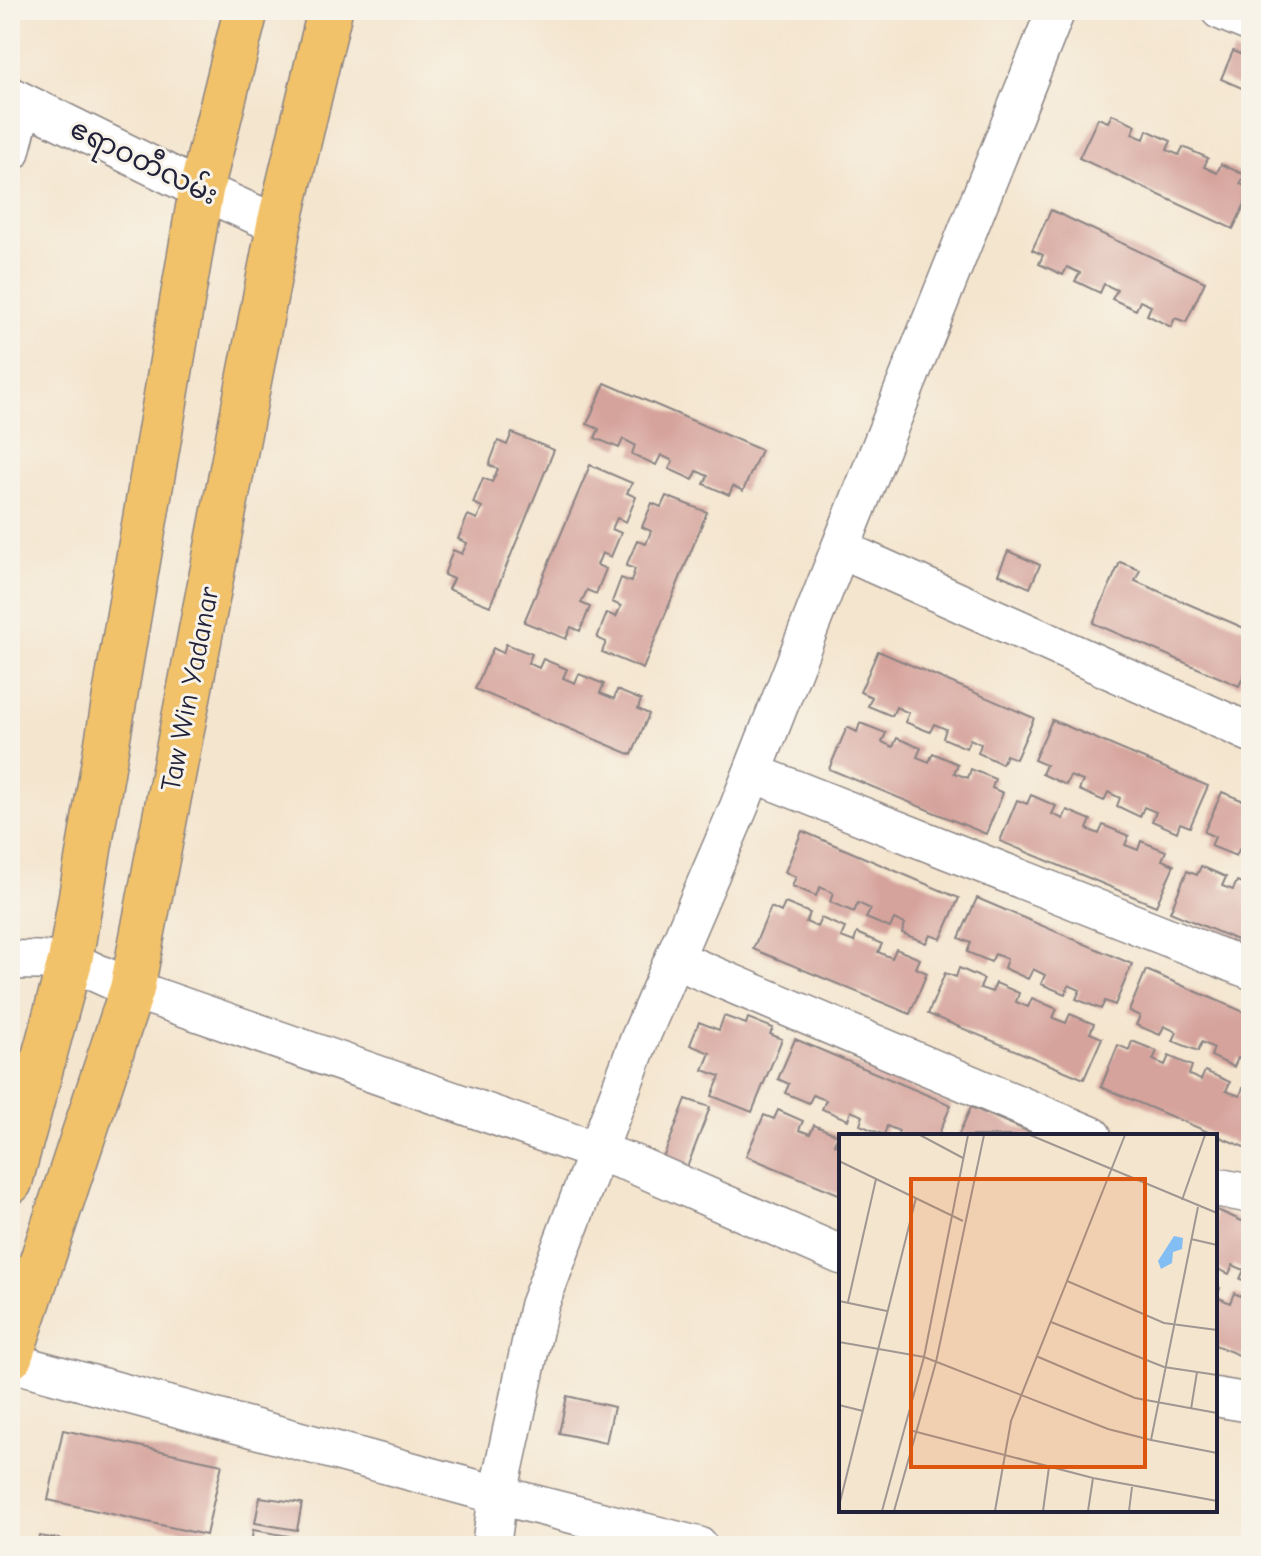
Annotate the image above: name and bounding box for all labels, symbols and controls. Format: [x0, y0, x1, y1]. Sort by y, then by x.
street label: ဧရာဝတီလမ်း [62, 110, 224, 217]
street label: Taw Win Yadanar [154, 584, 226, 794]
inset map [839, 1134, 1217, 1512]

